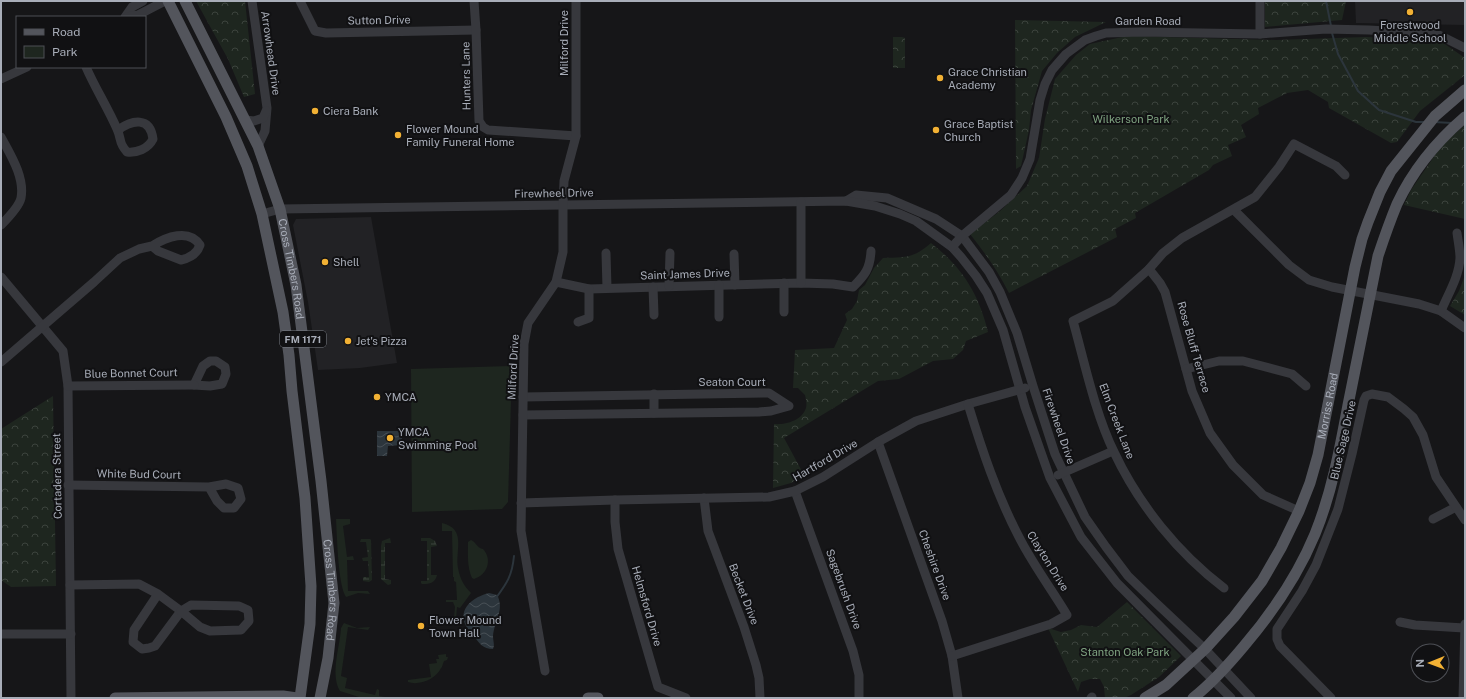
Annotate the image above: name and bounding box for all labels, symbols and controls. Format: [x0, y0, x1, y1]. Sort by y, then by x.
marker: Forestwood Middle School [1405, 7, 1415, 17]
street label: Arrowhead Drive [259, 10, 283, 96]
street label: Milford Drive [558, 10, 570, 76]
street label: Sutton Drive [347, 13, 411, 27]
street label: Garden Road [1115, 15, 1181, 27]
legend [16, 16, 146, 68]
place label: Forestwood Middle School [1374, 19, 1446, 44]
text: Road [52, 25, 80, 39]
street label: Hunters Lane [459, 42, 473, 110]
text: Park [52, 45, 78, 59]
place label: Grace Christian Academy [948, 66, 1027, 91]
marker: Grace Christian Academy [935, 73, 945, 83]
place label: Ciera Bank [323, 105, 378, 117]
marker: Ciera Bank [310, 106, 320, 116]
park label: Wilkerson Park [1092, 113, 1170, 125]
place label: Grace Baptist Church [944, 118, 1014, 143]
place label: Flower Mound Family Funeral Home [406, 123, 514, 148]
marker: Grace Baptist Church [931, 125, 941, 135]
marker: Flower Mound Family Funeral Home [393, 130, 403, 140]
street label: Firewheel Drive [514, 186, 594, 200]
street label: Cross Timbers Road [276, 217, 306, 320]
place label: Shell [333, 256, 359, 268]
marker: Shell [320, 257, 330, 267]
street label: Saint James Drive [640, 266, 730, 282]
street label: Rose Bluff Terrace [1175, 300, 1213, 394]
road number: FM 1171 [280, 331, 326, 347]
street label: Milford Drive [505, 334, 521, 400]
place label: Jet's Pizza [356, 335, 407, 347]
marker: Jet's Pizza [343, 336, 353, 346]
street label: Blue Bonnet Court [84, 366, 178, 380]
street label: Morriss Road [1315, 372, 1340, 440]
street label: Seaton Court [698, 376, 766, 388]
street label: Elm Creek Lane [1097, 381, 1137, 461]
street label: Firewheel Drive [1040, 386, 1078, 466]
place label: YMCA [385, 391, 417, 403]
marker: YMCA [372, 392, 382, 402]
street label: Blue Sage Drive [1328, 399, 1358, 481]
place label: YMCA Swimming Pool [398, 426, 477, 451]
street label: Cortadera Street [50, 433, 64, 519]
marker: YMCA Swimming Pool [385, 433, 395, 443]
street label: Hartford Drive [791, 437, 859, 483]
street label: White Bud Court [97, 467, 181, 481]
street label: Cheshire Drive [917, 528, 953, 602]
street label: Clayton Drive [1025, 529, 1071, 593]
street label: Cross Timbers Road [321, 539, 340, 641]
street label: Sagebrush Drive [824, 547, 864, 631]
street label: Becket Drive [727, 562, 761, 626]
street label: Helmsford Drive [630, 564, 664, 648]
place label: Flower Mound Town Hall [429, 614, 502, 639]
marker: Flower Mound Town Hall [416, 621, 426, 631]
north arrow [1410, 643, 1450, 683]
park label: Stanton Oak Park [1080, 646, 1170, 658]
text: N [1414, 659, 1426, 668]

